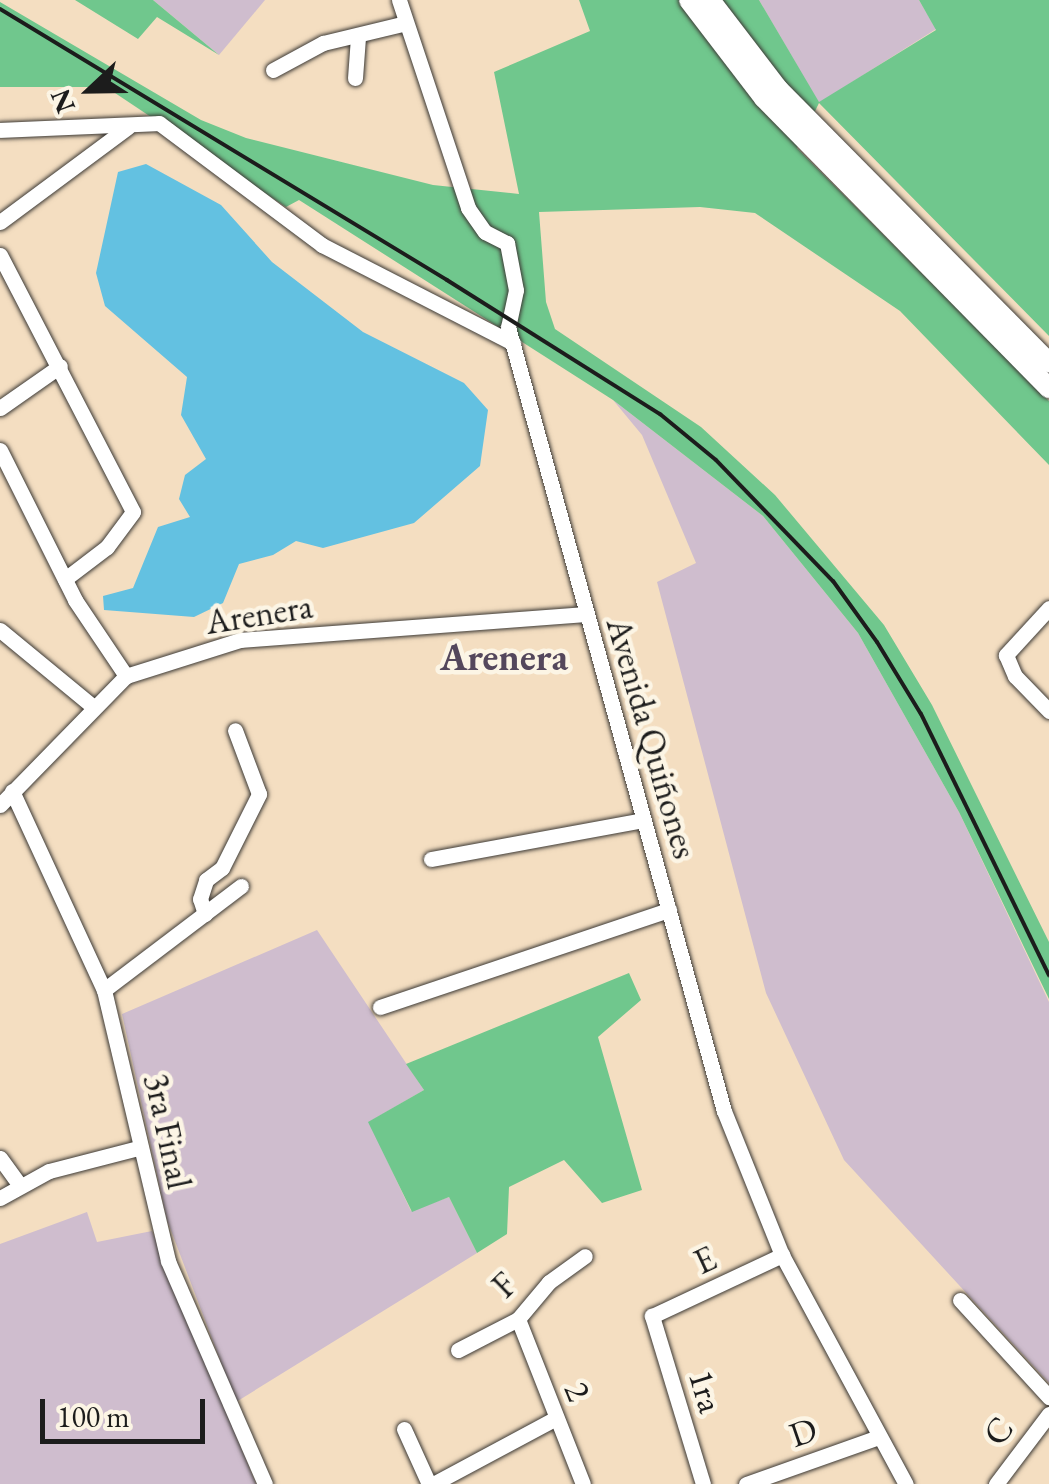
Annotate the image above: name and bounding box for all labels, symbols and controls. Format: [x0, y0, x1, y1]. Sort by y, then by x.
north arrow [40, 40, 140, 140]
text: N [41, 84, 83, 118]
street label: Arenera [203, 585, 315, 643]
street label: Avenida Quiñones [598, 613, 706, 863]
district label: Arenera [440, 634, 568, 680]
street label: 3ra Final [135, 1070, 201, 1192]
street label: E [687, 1237, 723, 1283]
street label: F [483, 1264, 525, 1306]
street label: 1ra [680, 1365, 732, 1417]
street label: 2 [555, 1375, 601, 1407]
scale bar [45, 1379, 210, 1441]
text: 100 m [57, 1397, 130, 1436]
street label: D [784, 1408, 822, 1456]
street label: C [974, 1408, 1022, 1454]

